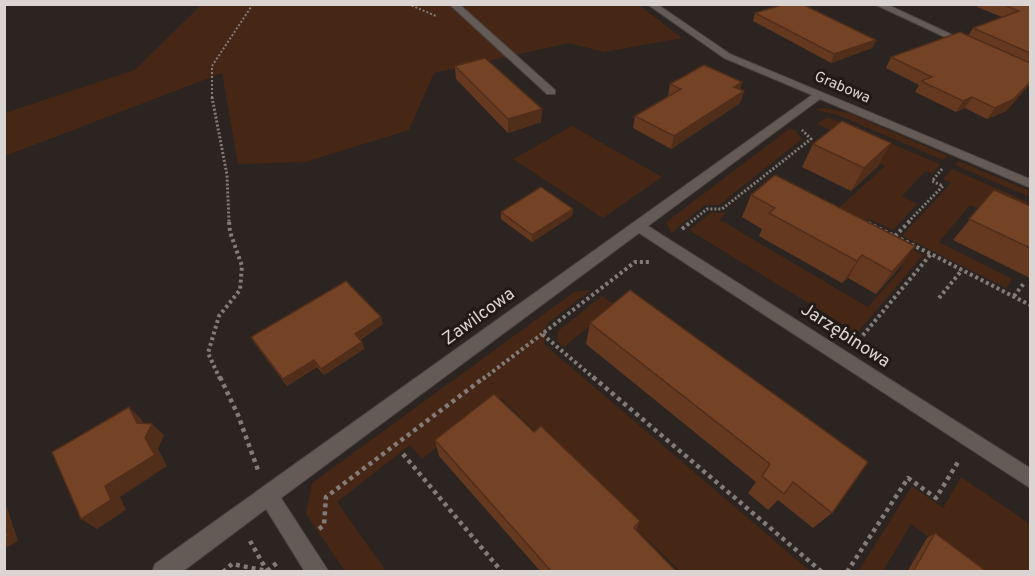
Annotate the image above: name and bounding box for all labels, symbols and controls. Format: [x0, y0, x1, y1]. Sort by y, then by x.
street label: Grabowa [811, 68, 873, 108]
street label: Zawilcowa [438, 283, 520, 351]
street label: Jarzębinowa [796, 299, 894, 373]

